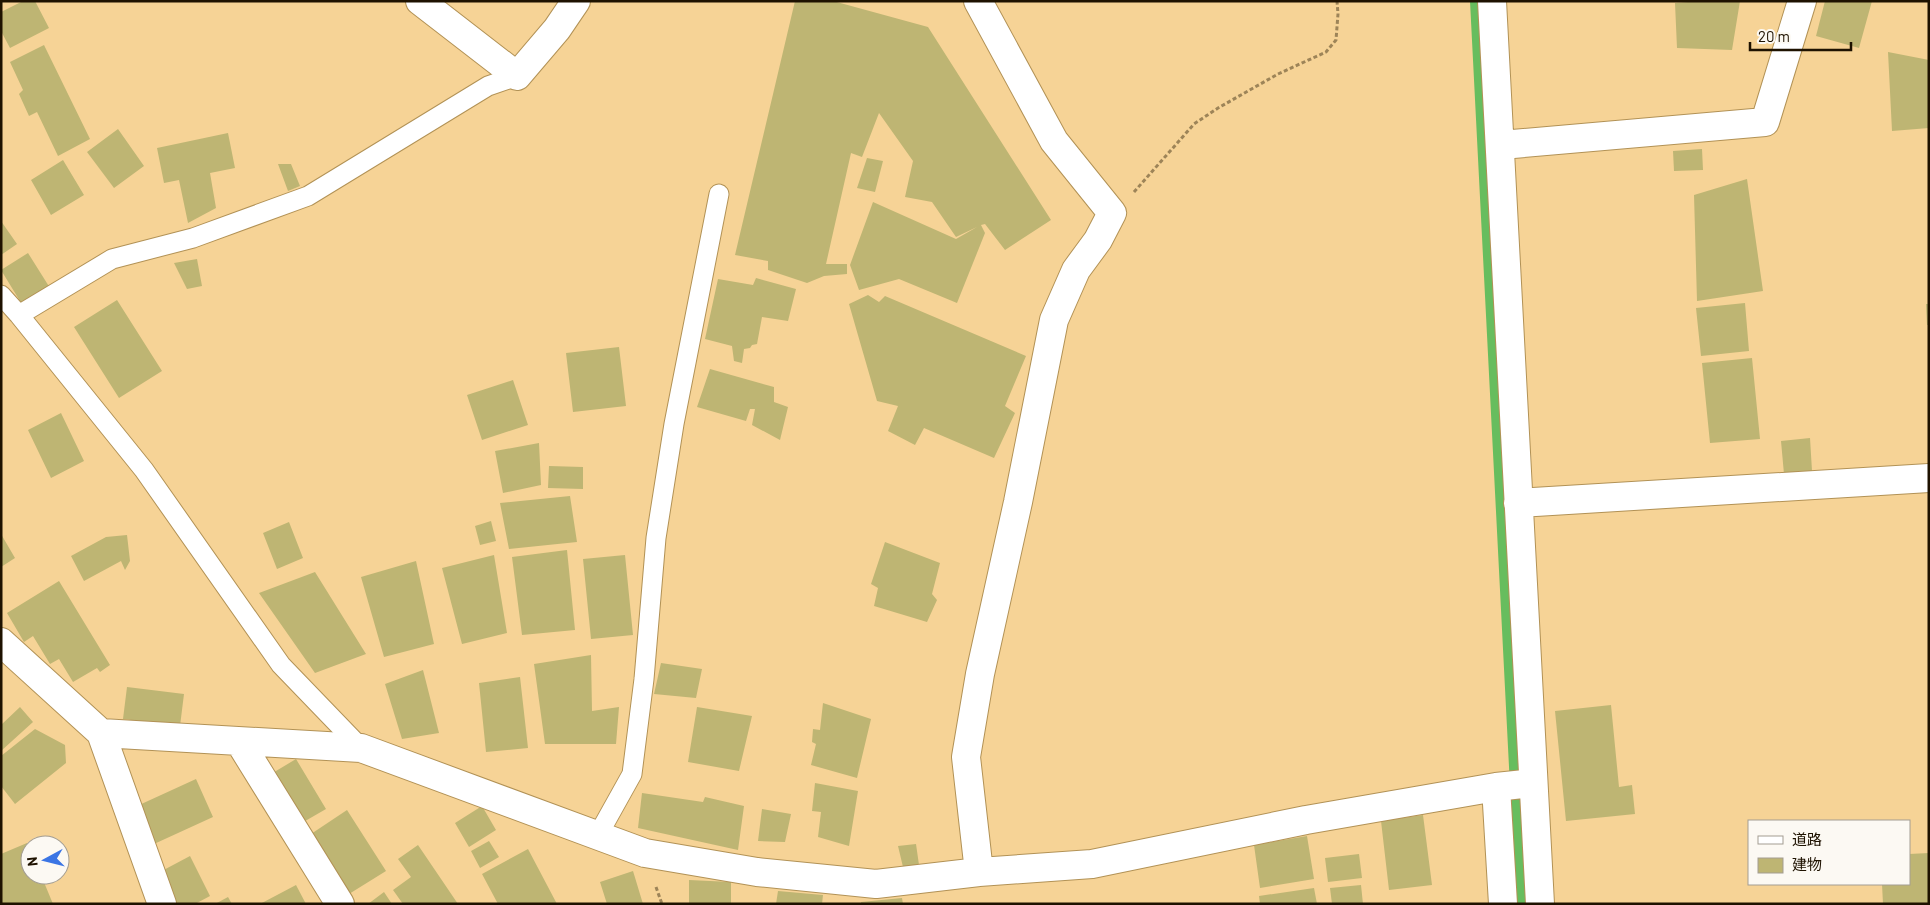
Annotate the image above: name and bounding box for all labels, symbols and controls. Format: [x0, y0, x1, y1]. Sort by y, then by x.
scale bar [1750, 20, 1851, 52]
text: 20 m [1758, 27, 1790, 45]
legend [1748, 820, 1910, 885]
text: 道路 [1792, 830, 1822, 848]
north arrow [20, 835, 70, 885]
text: 建物 [1792, 855, 1822, 873]
text: N [23, 856, 41, 867]

